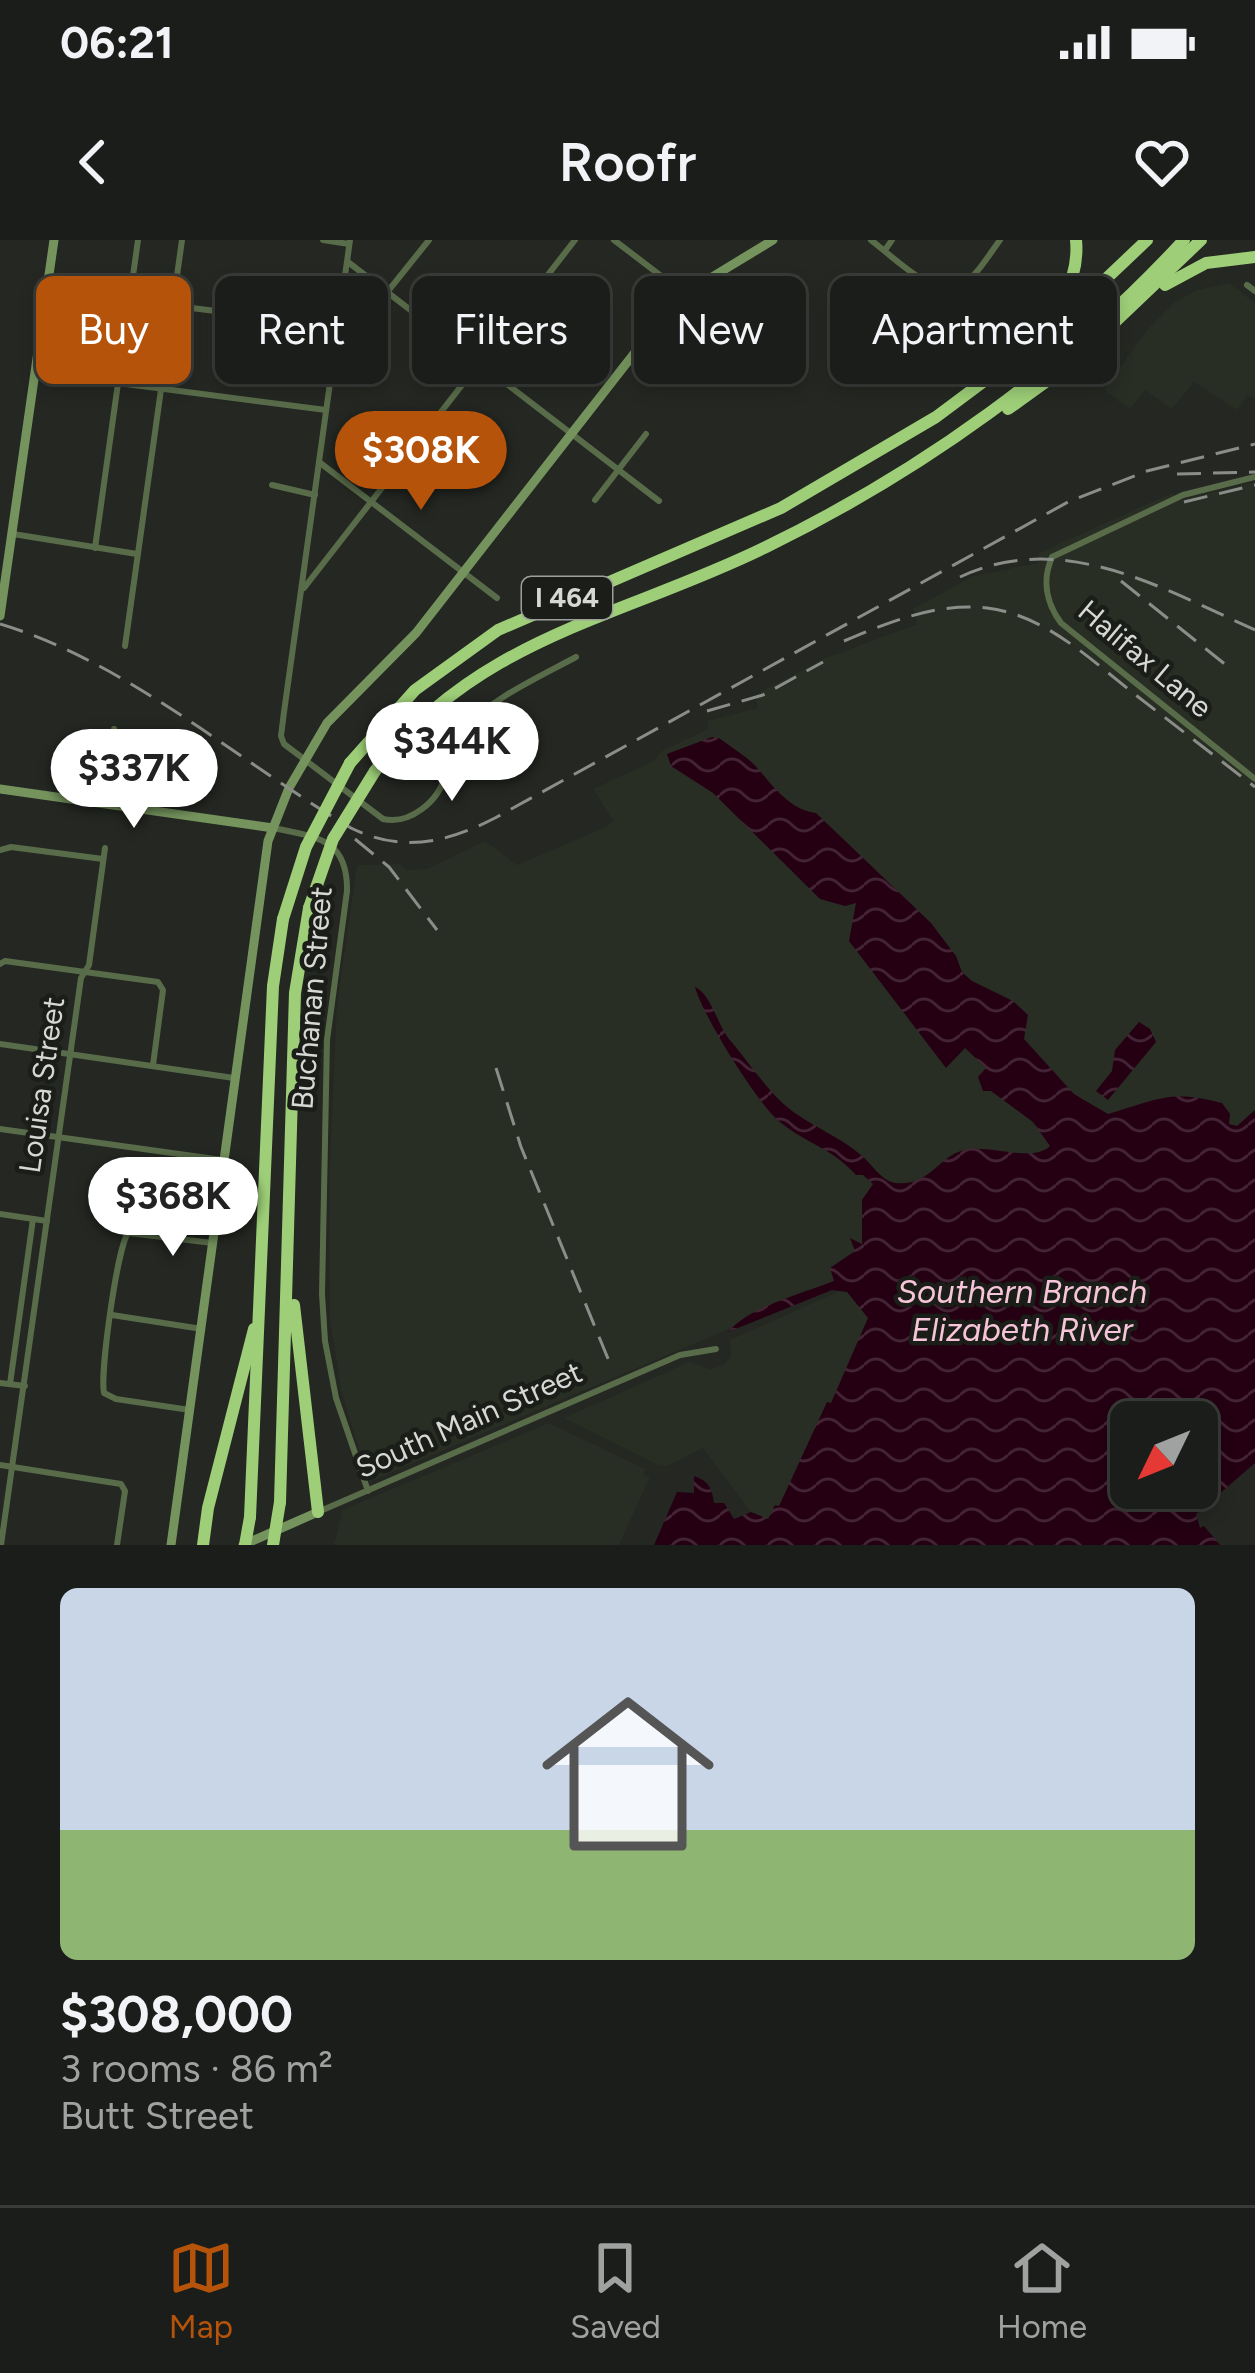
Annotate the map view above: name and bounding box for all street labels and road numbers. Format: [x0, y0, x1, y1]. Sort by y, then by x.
road number: I 464 [522, 577, 612, 619]
street label: Halifax Lane [1071, 592, 1220, 725]
street label: Buchanan Street [283, 885, 340, 1111]
street label: Louisa Street [11, 995, 72, 1175]
street label: South Main Street [350, 1353, 588, 1486]

